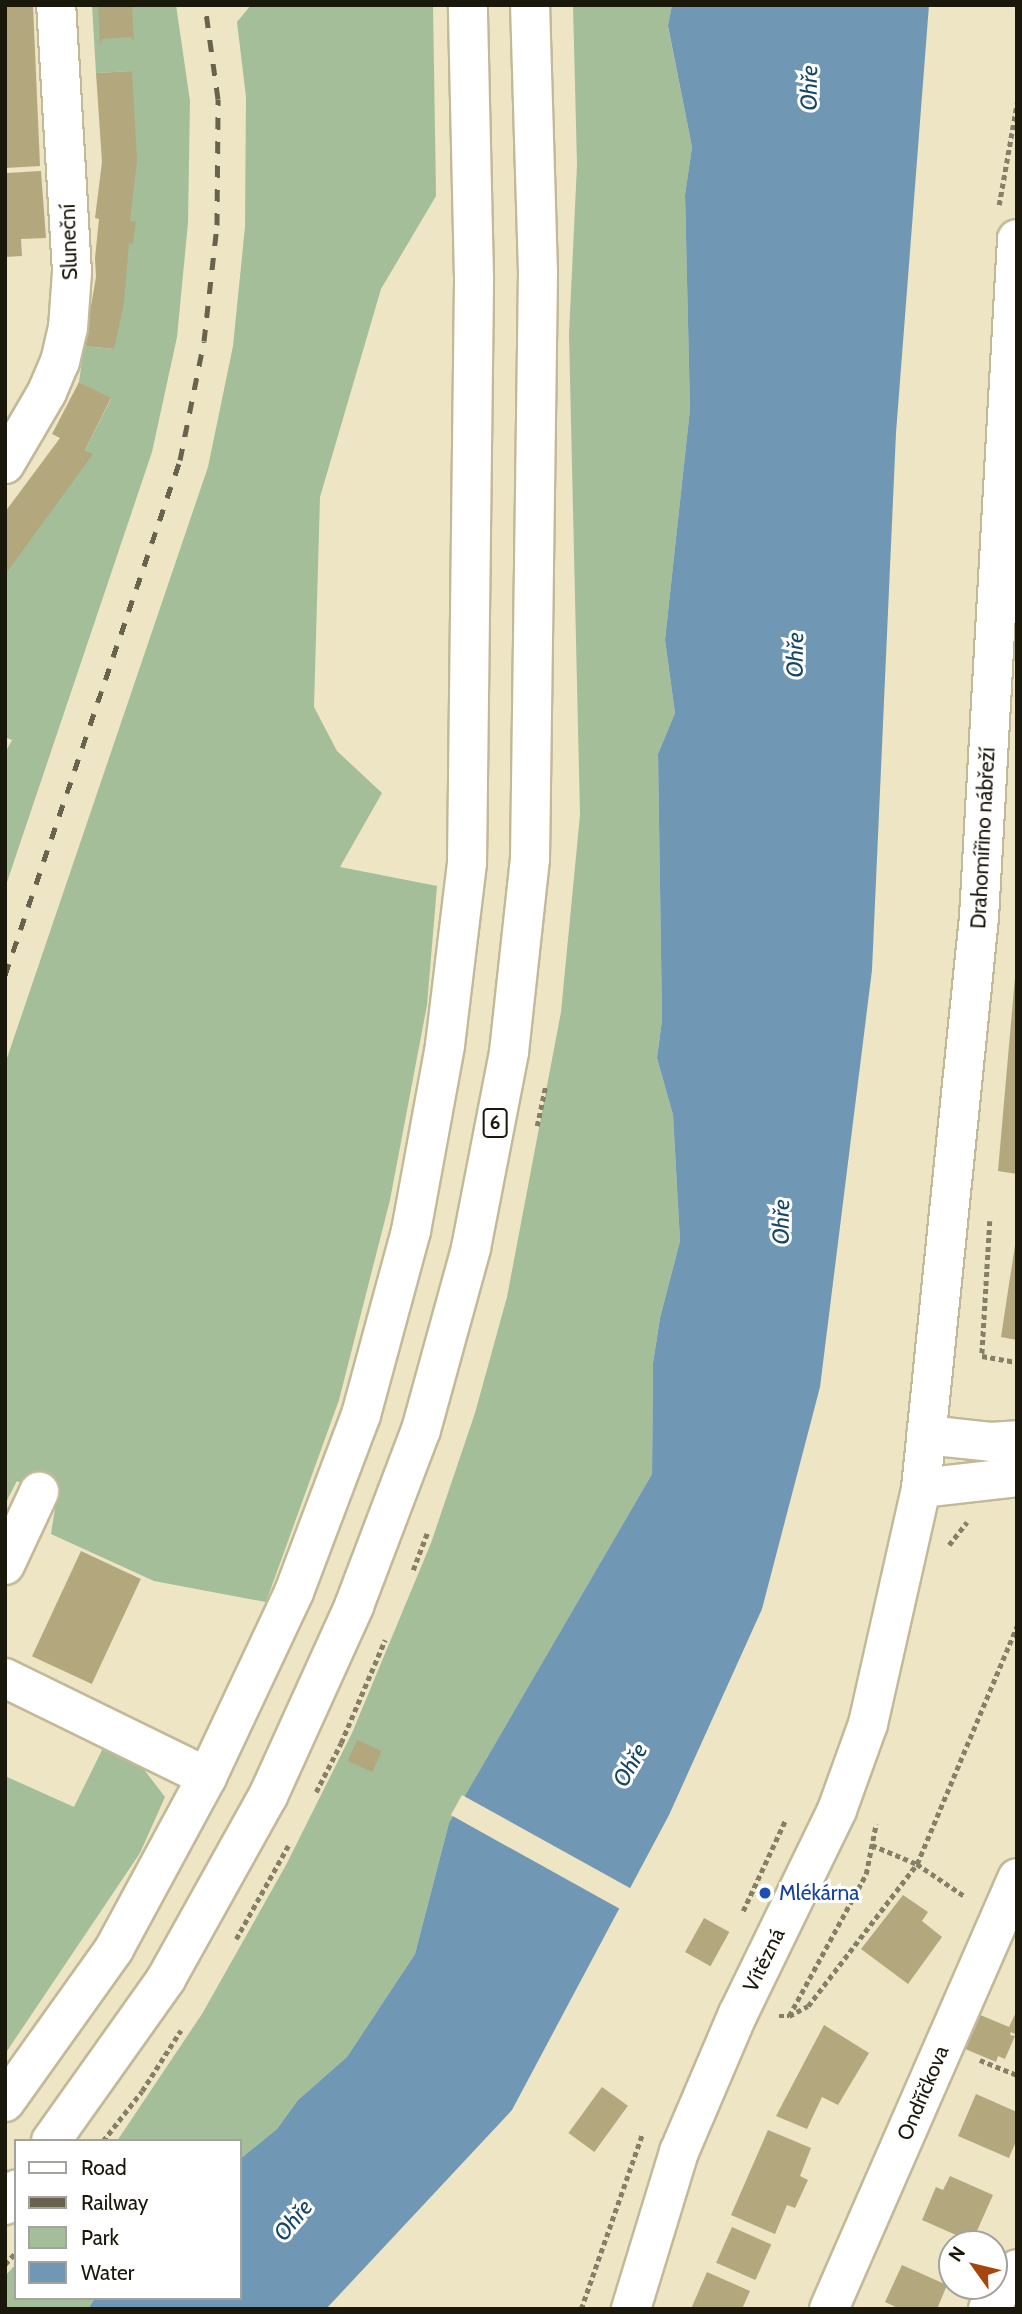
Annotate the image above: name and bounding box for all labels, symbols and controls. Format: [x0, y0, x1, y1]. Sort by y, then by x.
water label: Ohře [795, 65, 823, 111]
street label: Sluneční [55, 203, 83, 281]
water label: Ohře [781, 632, 809, 678]
street label: Drahomířino nábřeží [966, 747, 1000, 929]
road number: 6 [481, 1107, 509, 1138]
water label: Ohře [767, 1199, 795, 1245]
water label: Ohře [607, 1738, 653, 1792]
place label: Mlékárna [779, 1880, 859, 1906]
marker: Mlékárna [757, 1885, 773, 1901]
street label: Vítězná [738, 1924, 790, 1996]
street label: Ondříčkova [892, 2042, 954, 2144]
legend [14, 2139, 242, 2300]
text: Road [81, 2155, 127, 2180]
text: Railway [81, 2190, 148, 2215]
water label: Ohře [268, 2194, 318, 2246]
text: Park [81, 2225, 119, 2250]
north arrow [938, 2230, 1008, 2300]
text: N [944, 2242, 970, 2266]
text: Water [81, 2260, 134, 2285]

